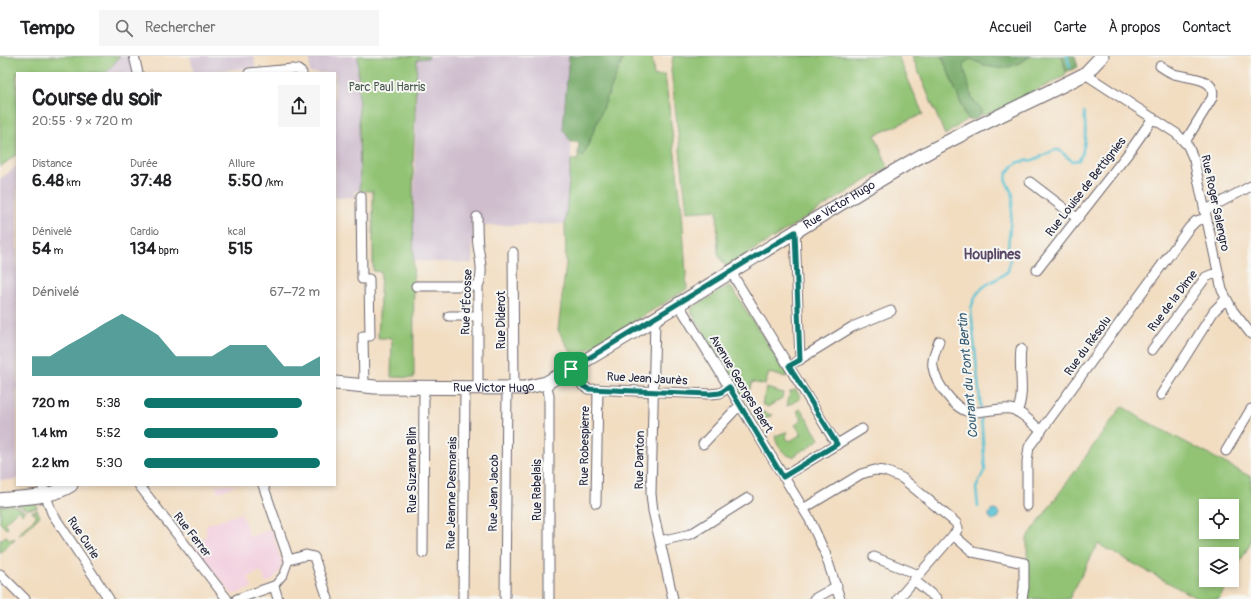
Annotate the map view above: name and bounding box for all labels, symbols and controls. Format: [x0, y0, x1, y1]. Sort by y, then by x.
search box [99, 10, 379, 46]
text: Tempo [20, 16, 75, 40]
icon: search [113, 17, 135, 39]
text: Rechercher [145, 18, 216, 37]
text: Accueil [989, 19, 1032, 36]
text: Carte [1054, 19, 1086, 36]
text: À propos [1108, 19, 1160, 36]
text: Contact [1182, 19, 1231, 36]
park label: Parc Paul Harris [349, 80, 426, 95]
text: Course du soir [32, 84, 162, 112]
button: share [278, 85, 320, 127]
text: 20:55 · 9 × 720 m [32, 113, 132, 129]
street label: Rue Louise de Bettignies [1043, 134, 1130, 240]
street label: Rue Roger Salengro [1197, 153, 1233, 253]
text: Distance [32, 157, 72, 170]
text: Durée [130, 157, 157, 170]
text: Allure [228, 157, 255, 170]
text: 6.48 [32, 170, 64, 191]
text: 37:48 [130, 170, 171, 191]
text: 5:50 [228, 170, 263, 191]
text: km [64, 176, 81, 189]
text: /km [263, 176, 283, 189]
street label: Rue Victor Hugo [801, 177, 878, 232]
text: Dénivelé [32, 225, 72, 238]
text: Cardio [130, 225, 159, 238]
text: kcal [228, 225, 246, 238]
text: 54 [32, 238, 51, 259]
text: 134 [130, 238, 156, 259]
text: 515 [228, 238, 253, 259]
text: m [51, 244, 63, 257]
text: bpm [156, 244, 179, 257]
district label: Houplines [964, 246, 1021, 263]
street label: Rue de la Dime [1145, 267, 1201, 335]
street label: Rue d'Écosse [457, 269, 476, 335]
text: Dénivelé [32, 284, 79, 300]
text: 67–72 m [270, 284, 320, 300]
street label: Rue Diderot [494, 291, 509, 349]
water label: Courant du Pont Bertin [955, 312, 981, 439]
street label: Rue du Résolu [1061, 313, 1115, 379]
street label: Avenue Georges Baert [706, 332, 776, 436]
pin [554, 352, 588, 386]
icon: arrive [560, 358, 582, 380]
street label: Rue Jean Jaurès [606, 369, 688, 389]
street label: Rue Victor Hugo [453, 378, 536, 396]
text: 720 m [32, 395, 69, 411]
text: 5:38 [96, 395, 120, 411]
street label: Rue Robespierre [577, 406, 593, 486]
text: 1.4 km [32, 425, 67, 441]
text: 5:52 [96, 425, 121, 441]
street label: Rue Suzanne Blin [405, 427, 420, 513]
street label: Rue Danton [632, 430, 648, 490]
street label: Rue Jeanne Desmarais [444, 436, 460, 550]
street label: Rue Jean Jacob [486, 454, 502, 532]
text: 2.2 km [32, 455, 69, 471]
text: 5:30 [96, 455, 123, 471]
street label: Rue Rabelais [530, 458, 545, 521]
map controls [1199, 499, 1239, 587]
button: locate [1199, 499, 1239, 539]
street label: Rue Ferrer [170, 510, 215, 561]
street label: Rue Curie [64, 514, 102, 562]
button: layers [1199, 547, 1239, 587]

